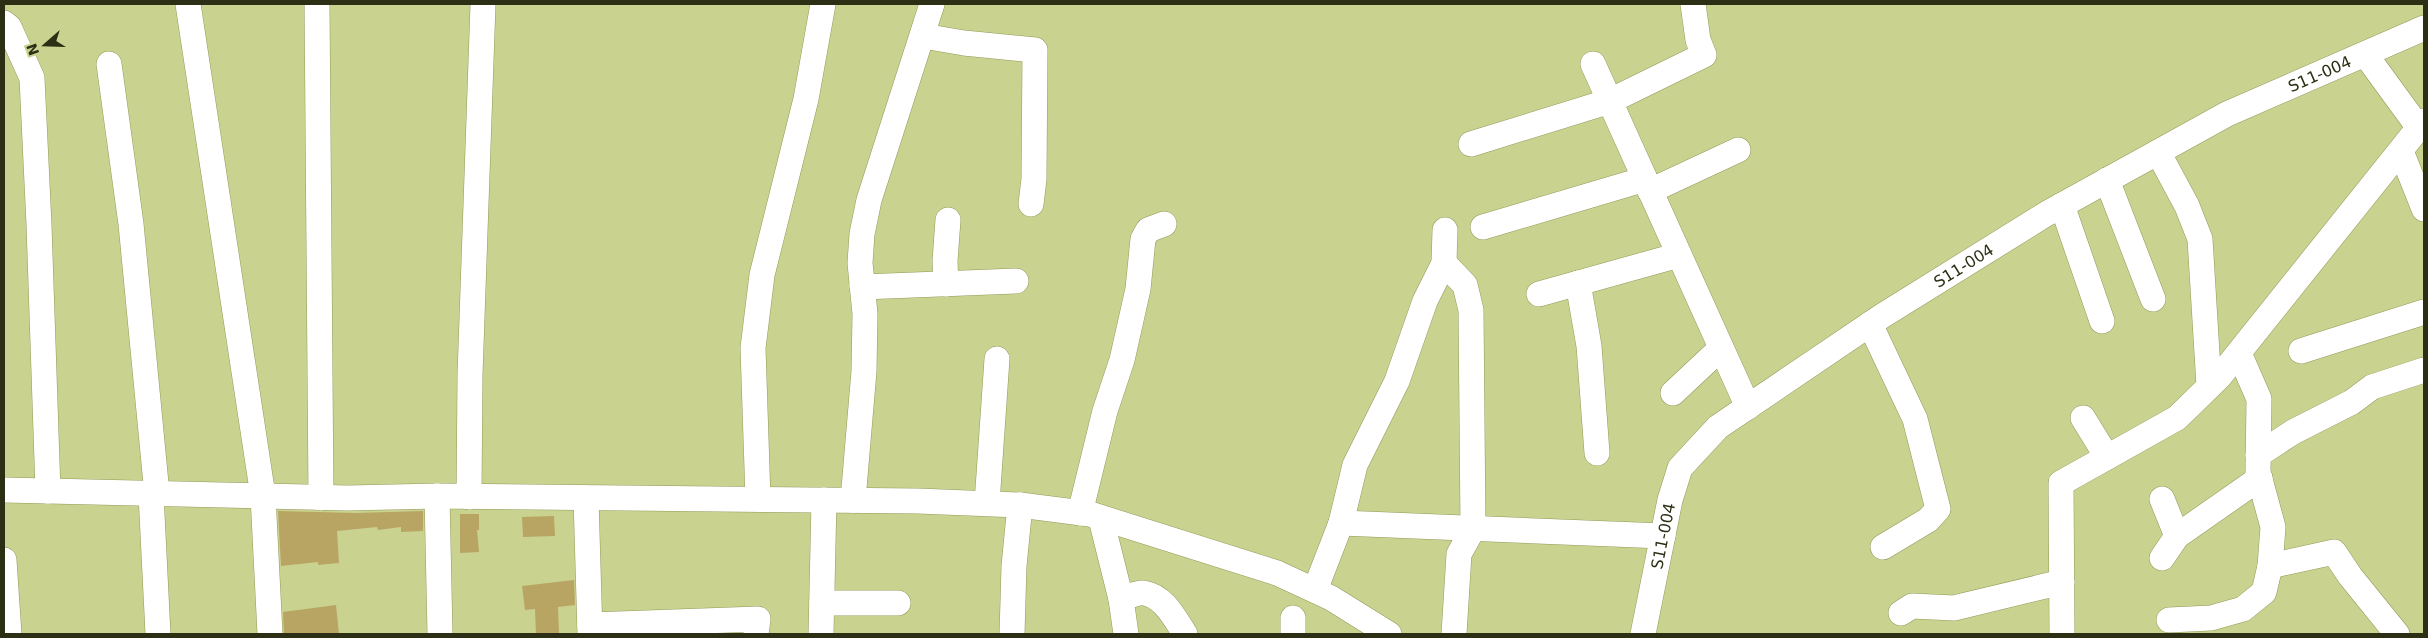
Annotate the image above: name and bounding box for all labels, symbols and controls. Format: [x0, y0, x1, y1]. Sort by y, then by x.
north arrow [20, 20, 70, 70]
text: N [23, 41, 42, 58]
street label: S11-004 [2285, 52, 2354, 96]
street label: S11-004 [1930, 240, 1997, 292]
street label: S11-004 [1647, 501, 1679, 571]

